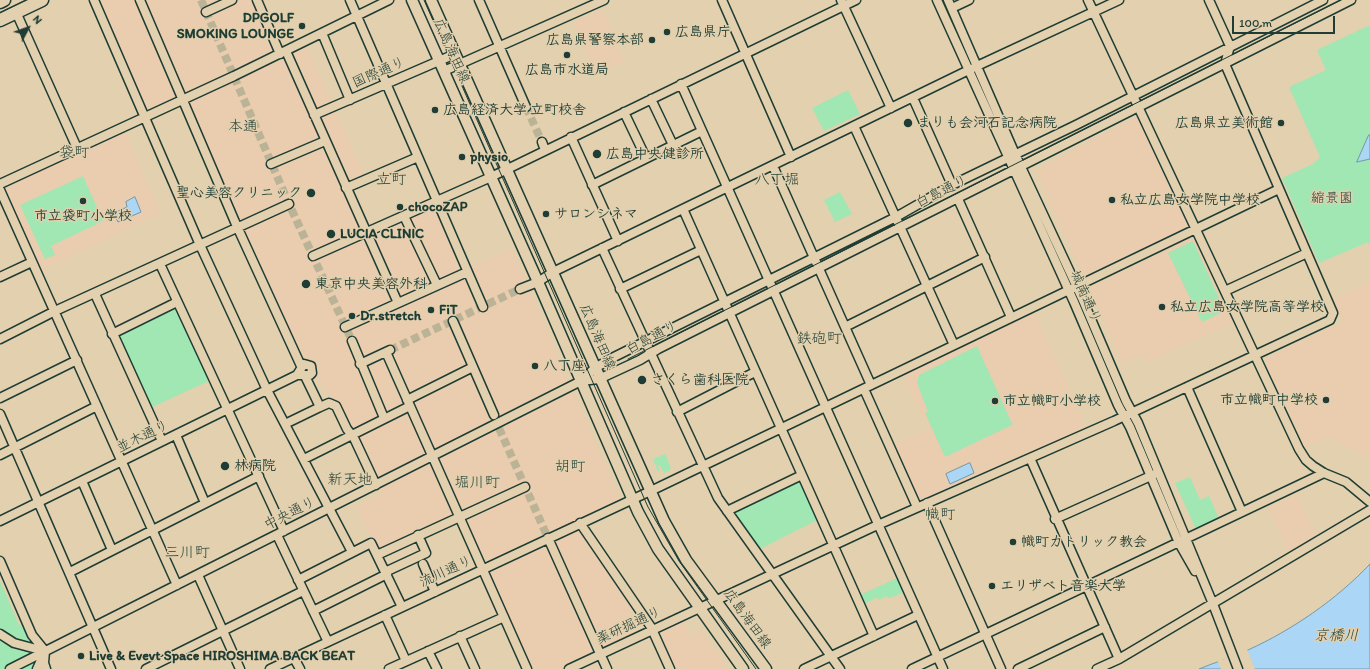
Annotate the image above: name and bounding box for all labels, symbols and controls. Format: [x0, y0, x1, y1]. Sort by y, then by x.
north arrow [8, 8, 48, 48]
scale bar [1234, 8, 1337, 34]
place label: DPGOLF SMOKING LOUNGE [177, 10, 294, 42]
text: N [30, 13, 45, 27]
street label: 広島海田線 [429, 16, 473, 86]
text: 100 m [1239, 16, 1272, 30]
marker: DPGOLF SMOKING LOUNGE [297, 21, 307, 31]
place label: 広島県庁 [675, 24, 731, 40]
marker: 広島県庁 [662, 27, 672, 37]
place label: 広島県警察本部 [546, 32, 644, 48]
marker: 広島県警察本部 [647, 35, 657, 45]
marker: 広島市水道局 [562, 50, 572, 60]
street label: 国際通り [350, 54, 408, 92]
place label: 広島市水道局 [525, 62, 609, 78]
place label: 広島経済大学 立町校舎 [443, 102, 586, 118]
marker: 広島経済大学 立町校舎 [430, 105, 440, 115]
place label: まりも会河石記念病院 [917, 115, 1057, 131]
place label: 広島県立美術館 [1175, 115, 1273, 131]
marker: まりも会河石記念病院 [902, 117, 914, 129]
district label: 本通 [228, 118, 258, 136]
marker: 広島県立美術館 [1276, 118, 1286, 128]
district label: 袋町 [59, 144, 89, 162]
place label: 広島中央健診所 [606, 146, 704, 162]
marker: 広島中央健診所 [591, 148, 603, 160]
place label: physio [470, 149, 508, 165]
marker: physio [457, 152, 467, 162]
district label: 立町 [376, 171, 406, 189]
district label: 八丁堀 [755, 171, 799, 189]
street label: 白島通り [913, 172, 971, 212]
place label: 聖心美容クリニック [176, 185, 302, 201]
marker: 聖心美容クリニック [305, 187, 317, 199]
park label: 縮景園 [1311, 190, 1353, 206]
place label: 私立広島女学院中学校 [1120, 192, 1260, 208]
marker: 私立広島女学院中学校 [1107, 195, 1117, 205]
marker: 市立袋町小学校 [78, 196, 88, 206]
place label: chocoZAP [408, 199, 467, 215]
marker: chocoZAP [395, 202, 405, 212]
place label: サロンシネマ [554, 206, 638, 222]
place label: 市立袋町小学校 [34, 208, 132, 224]
marker: サロンシネマ [541, 209, 551, 219]
place label: LUCIA CLINIC [340, 226, 424, 242]
marker: LUCIA CLINIC [325, 228, 337, 240]
street label: 城南通り [1066, 268, 1104, 326]
place label: 東京中央美容外科 [315, 276, 427, 292]
marker: 東京中央美容外科 [300, 278, 312, 290]
place label: 私立広島女学院高等学校 [1170, 299, 1324, 315]
place label: FiT [439, 302, 458, 318]
street label: 広島海田線 [576, 302, 618, 372]
marker: 私立広島女学院高等学校 [1157, 302, 1167, 312]
marker: FiT [426, 305, 436, 315]
place label: Dr.stretch [360, 308, 421, 324]
marker: Dr.stretch [347, 311, 357, 321]
street label: 白島通り [623, 317, 681, 359]
district label: 鉄砲町 [797, 330, 841, 348]
place label: 八丁座 [543, 358, 585, 374]
marker: 八丁座 [530, 361, 540, 371]
place label: さくら歯科医院 [651, 372, 749, 388]
marker: さくら歯科医院 [636, 374, 648, 386]
place label: 市立幟町中学校 [1220, 392, 1318, 408]
place label: 市立幟町小学校 [1003, 393, 1101, 409]
marker: 市立幟町中学校 [1321, 395, 1331, 405]
marker: 市立幟町小学校 [990, 396, 1000, 406]
street label: 並木通り [114, 417, 172, 457]
place label: 林病院 [234, 458, 276, 474]
district label: 胡町 [555, 458, 585, 476]
marker: 林病院 [219, 460, 231, 472]
district label: 新天地 [328, 471, 372, 489]
district label: 堀川町 [455, 474, 499, 492]
street label: 中央通り [261, 494, 319, 534]
district label: 幟町 [925, 506, 955, 524]
place label: 幟町カトリック教会 [1021, 534, 1147, 550]
marker: 幟町カトリック教会 [1008, 537, 1018, 547]
district label: 三川町 [165, 544, 209, 562]
street label: 流川通り [417, 553, 475, 591]
place label: エリザベト音楽大学 [1000, 578, 1126, 594]
marker: エリザベト音楽大学 [987, 581, 997, 591]
street label: 広島海田線 [720, 586, 774, 652]
street label: 薬研掘通り [594, 604, 664, 648]
water label: 京橋川 [1314, 627, 1358, 645]
place label: Live & Evevt Space HIROSHIMA BACK BEAT [89, 648, 355, 664]
marker: Live & Evevt Space HIROSHIMA BACK BEAT [76, 651, 86, 661]

